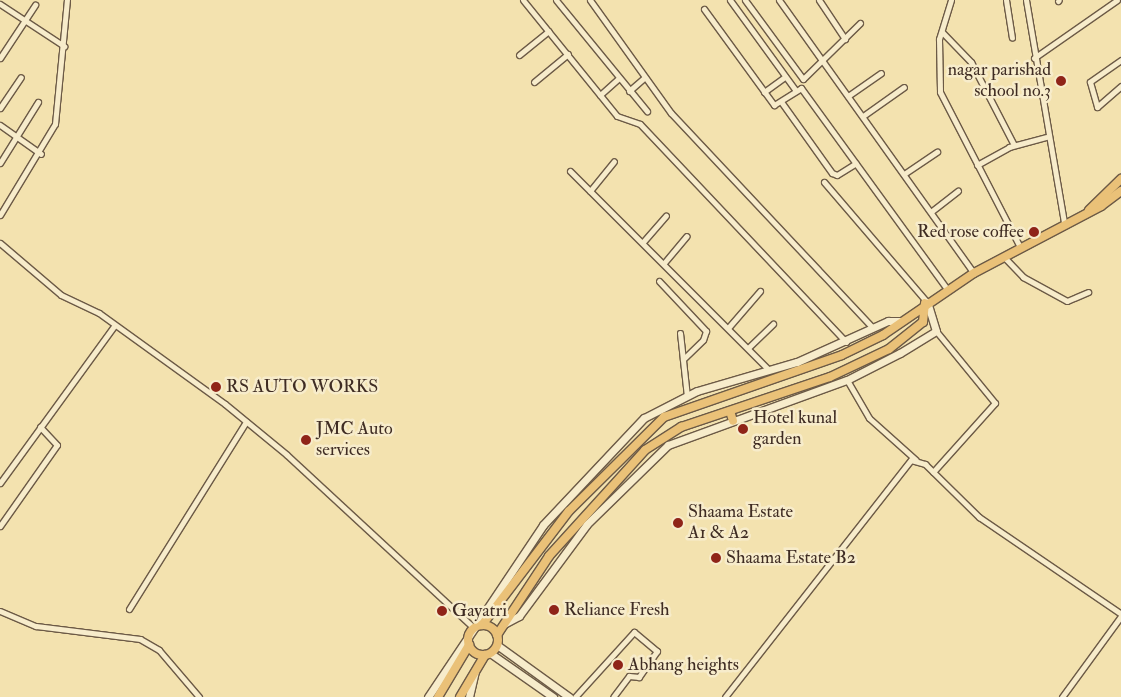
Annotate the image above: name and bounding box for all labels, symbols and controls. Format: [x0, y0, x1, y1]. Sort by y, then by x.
place label: nagar parishad school no.3 [948, 60, 1051, 102]
marker: nagar parishad school no.3 [1055, 75, 1067, 87]
place label: Red rose coffee [917, 221, 1024, 243]
marker: Red rose coffee [1028, 226, 1040, 238]
place label: RS AUTO WORKS [226, 376, 378, 398]
marker: RS AUTO WORKS [210, 381, 222, 393]
place label: Hotel kunal garden [753, 408, 837, 450]
place label: JMC Auto services [316, 419, 393, 462]
marker: Hotel kunal garden [737, 423, 749, 435]
marker: JMC Auto services [300, 434, 312, 446]
place label: Shaama Estate A1 & A2 [688, 502, 793, 544]
marker: Shaama Estate A1 & A2 [672, 517, 684, 529]
place label: Shaama Estate B2 [726, 547, 856, 569]
marker: Shaama Estate B2 [710, 552, 722, 564]
place label: Reliance Fresh [564, 599, 669, 621]
place label: Gayatri [452, 600, 507, 622]
marker: Reliance Fresh [548, 604, 560, 616]
marker: Gayatri [436, 605, 448, 617]
place label: Abhang heights [628, 654, 739, 676]
marker: Abhang heights [612, 659, 624, 671]

